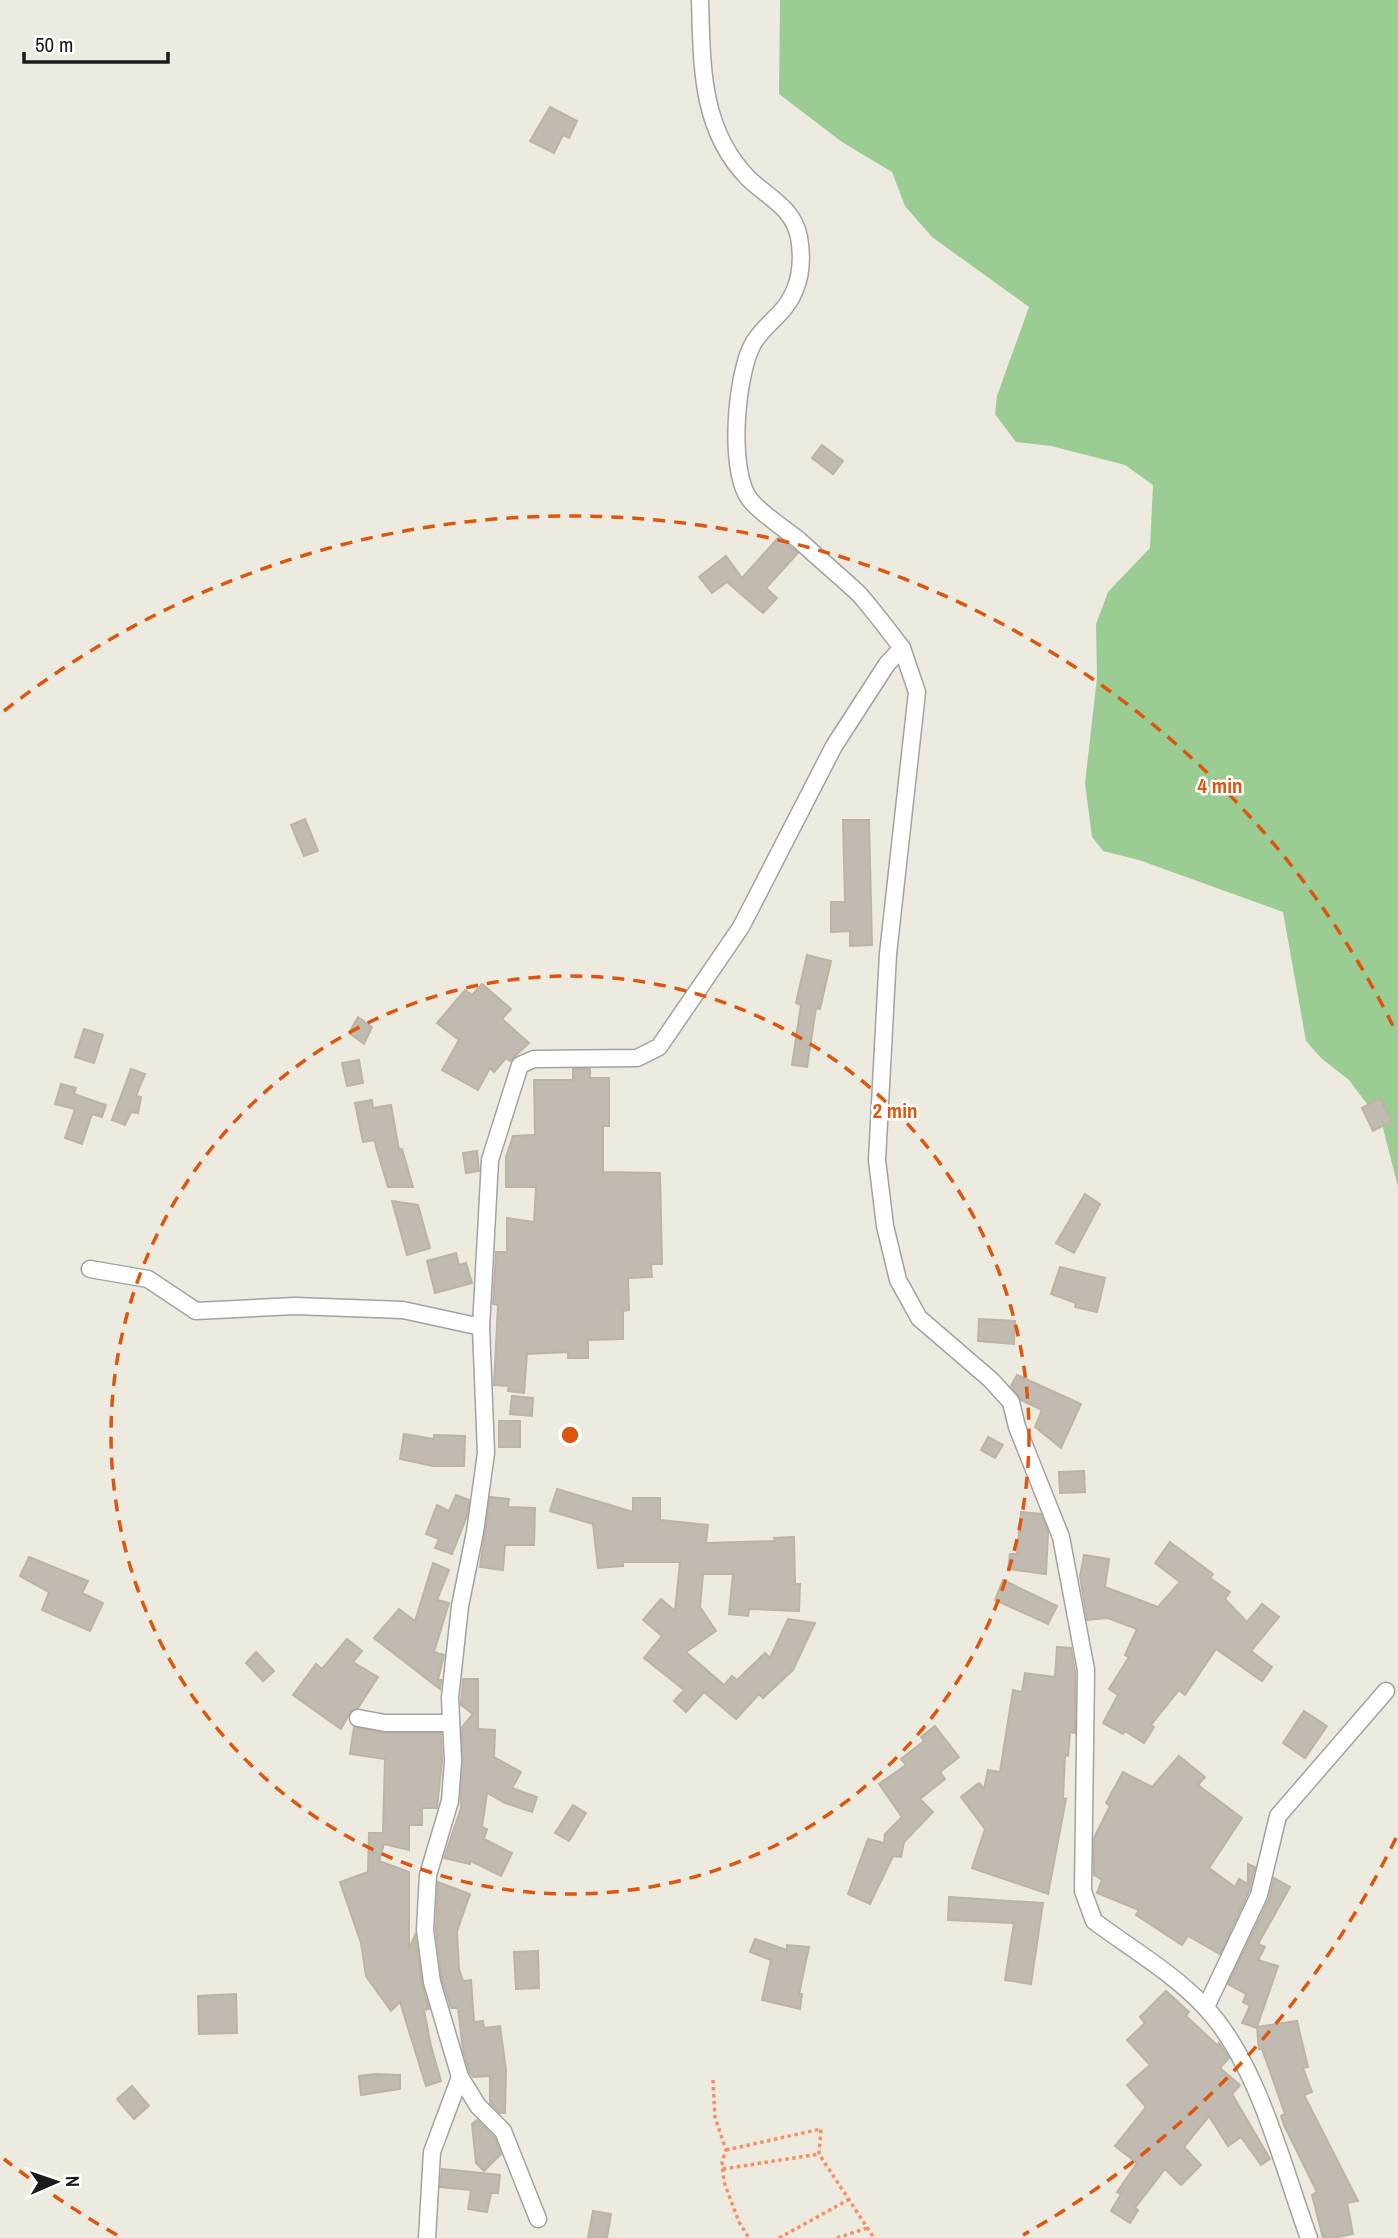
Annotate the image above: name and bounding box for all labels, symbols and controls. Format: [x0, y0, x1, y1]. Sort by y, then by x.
scale bar [24, 21, 168, 65]
text: 50 m [35, 30, 73, 59]
text: 4 min [1198, 771, 1242, 800]
text: 2 min [873, 1096, 917, 1125]
centre of rings [558, 1423, 582, 1447]
north arrow [21, 2147, 91, 2217]
text: N [60, 2175, 86, 2187]

